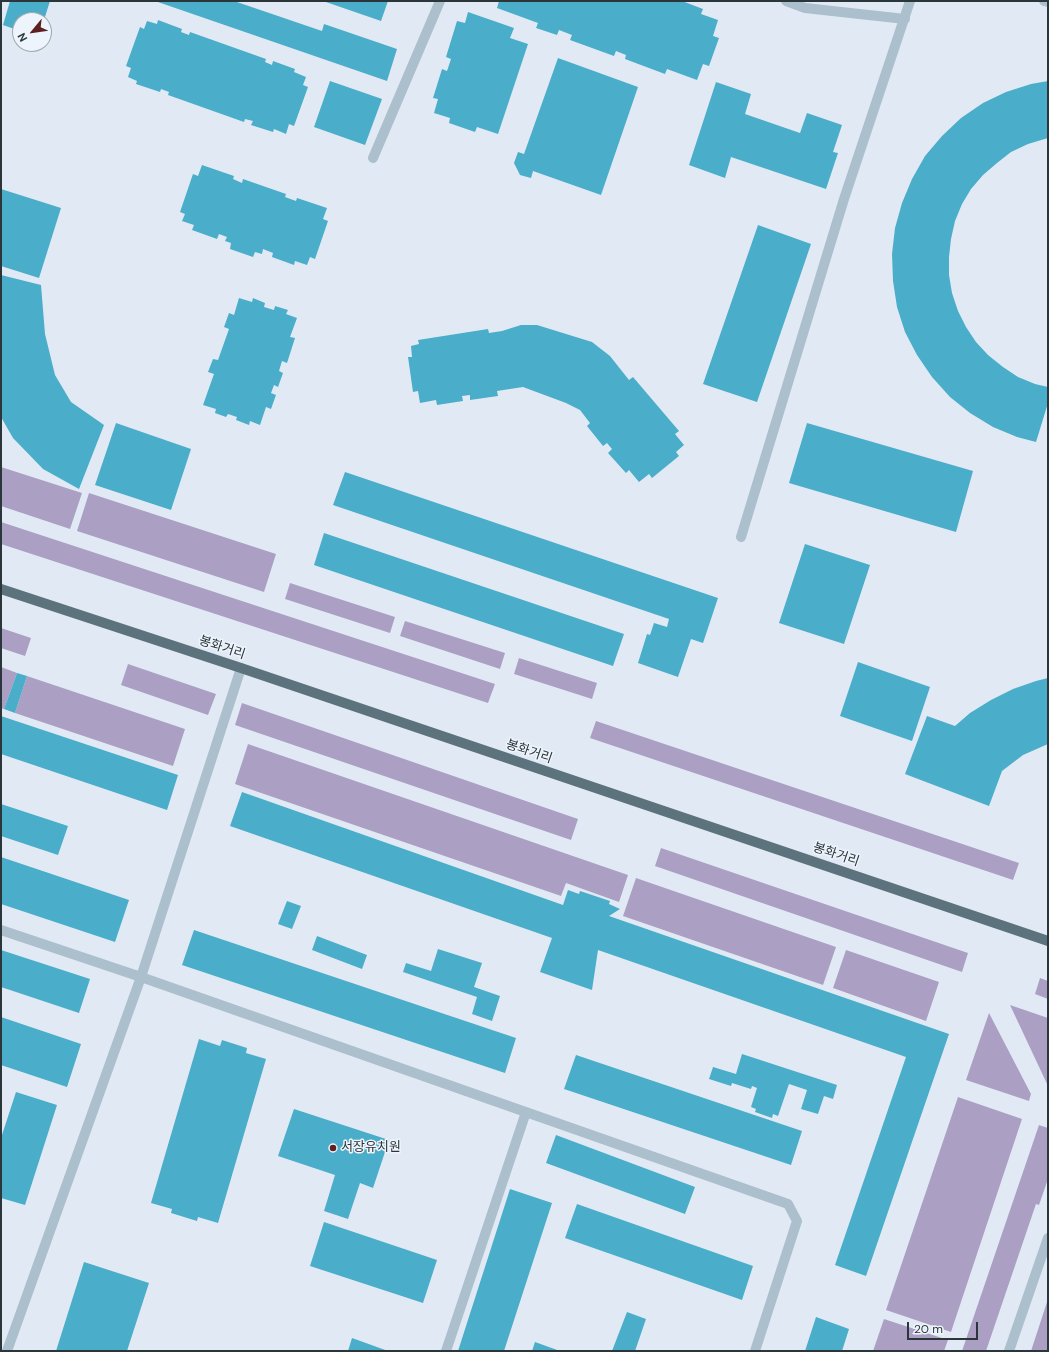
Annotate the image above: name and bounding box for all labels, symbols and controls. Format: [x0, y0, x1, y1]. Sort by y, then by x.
north arrow [12, 12, 52, 52]
text: N [14, 30, 30, 44]
street label: 봉화거리 [197, 633, 247, 663]
street label: 봉화거리 [504, 737, 554, 767]
street label: 봉화거리 [811, 840, 861, 870]
place label: 서장유치원 [341, 1140, 401, 1156]
marker: 서장유치원 [328, 1143, 338, 1153]
scale bar [909, 1314, 980, 1340]
text: 20 m [914, 1321, 943, 1337]

